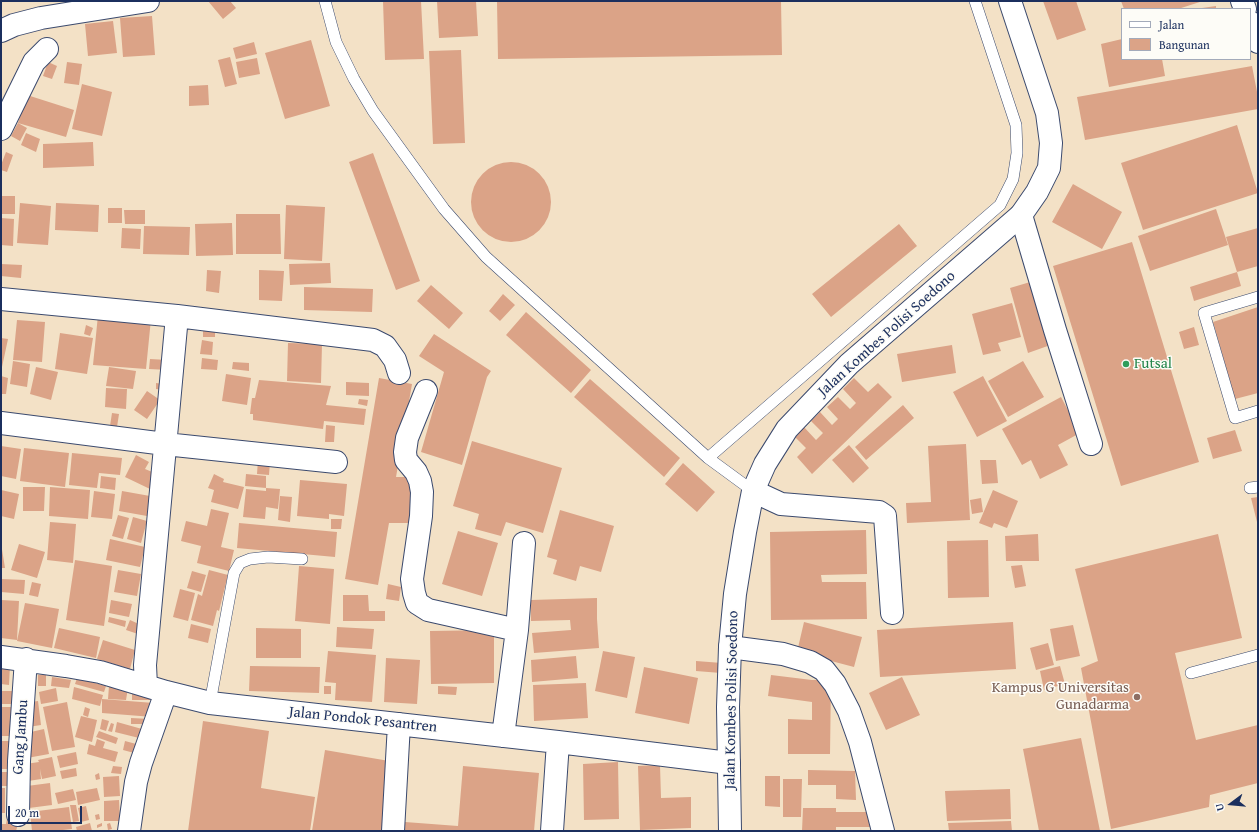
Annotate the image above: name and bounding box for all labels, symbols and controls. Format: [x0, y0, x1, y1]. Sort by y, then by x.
legend [1121, 8, 1251, 60]
text: Jalan [1159, 16, 1184, 33]
text: Bangunan [1159, 36, 1210, 53]
street label: Jalan Kombes Polisi Soedono [814, 267, 960, 401]
place label: Futsal [1134, 355, 1172, 373]
marker: Futsal [1121, 359, 1131, 369]
street label: Jalan Kombes Polisi Soedono [721, 610, 743, 790]
place label: Kampus G Universitas Gunadarma [992, 679, 1129, 714]
marker: Kampus G Universitas Gunadarma [1132, 692, 1142, 702]
street label: Gang Jambu [9, 699, 33, 775]
street label: Jalan Pondok Pesantren [288, 703, 438, 737]
north arrow [1211, 784, 1251, 824]
scale bar [10, 798, 84, 824]
text: U [1211, 802, 1228, 813]
text: 20 m [15, 804, 39, 821]

